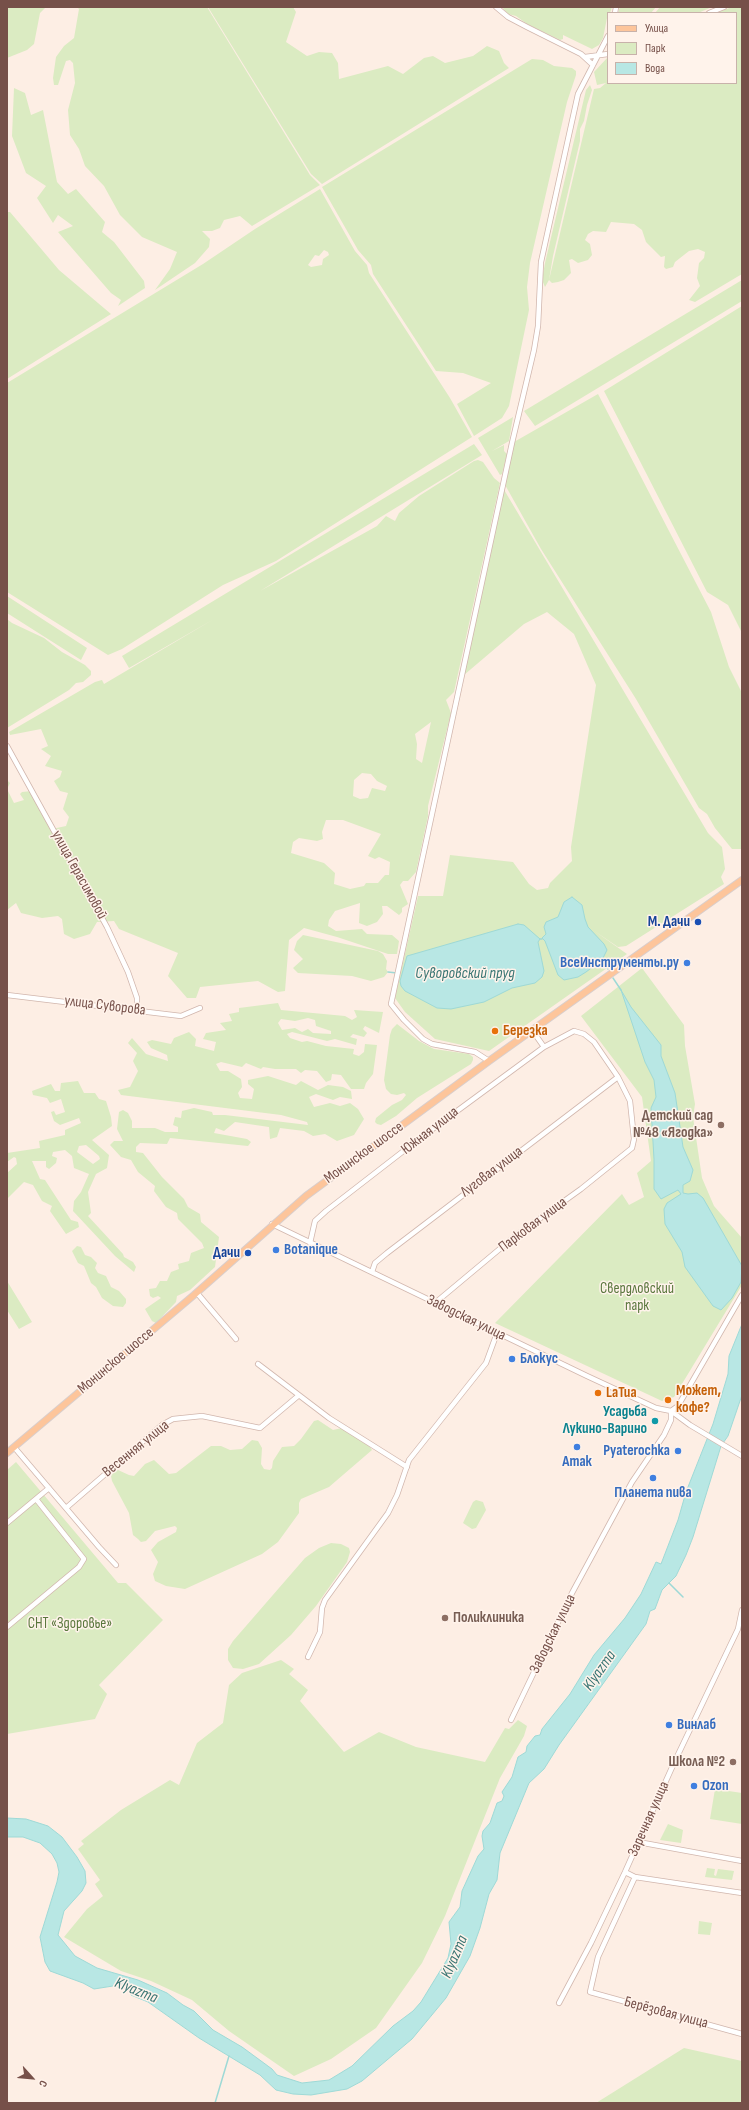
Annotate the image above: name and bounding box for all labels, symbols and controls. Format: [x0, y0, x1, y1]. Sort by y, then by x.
legend [607, 12, 737, 84]
text: Улица [645, 21, 668, 36]
text: Парк [645, 41, 665, 56]
text: Вода [645, 61, 665, 76]
street label: улица Герасимовой [47, 827, 111, 923]
place label: М. Дачи [648, 913, 690, 931]
marker: М. Дачи [693, 917, 703, 927]
place label: ВсеИнструменты.ру [560, 954, 679, 972]
marker: ВсеИнструменты.ру [682, 958, 692, 968]
water label: Суворовский пруд [415, 964, 515, 984]
street label: улица Суворова [63, 992, 147, 1020]
place label: Березка [503, 1022, 548, 1040]
marker: Березка [490, 1026, 500, 1036]
street label: Южная улица [398, 1103, 462, 1159]
place label: Детский сад №48 «Ягодка» [633, 1107, 713, 1142]
street label: Монинское шоссе [321, 1118, 407, 1188]
marker: Детский сад №48 «Ягодка» [716, 1120, 726, 1130]
street label: Луговая улица [457, 1143, 527, 1201]
street label: Парковая улица [495, 1193, 571, 1257]
place label: Botanique [284, 1241, 338, 1259]
place label: Дачи [213, 1244, 240, 1262]
marker: Botanique [271, 1245, 281, 1255]
marker: Дачи [243, 1248, 253, 1258]
park label: Свердловский парк [600, 1280, 674, 1315]
street label: Заводская улица [423, 1291, 509, 1345]
street label: Монинское шоссе [74, 1324, 158, 1398]
place label: Блокус [520, 1350, 558, 1368]
marker: Блокус [507, 1354, 517, 1364]
place label: Может, кофе? [676, 1382, 721, 1417]
place label: LaTua [606, 1384, 637, 1402]
marker: LaTua [593, 1388, 603, 1398]
marker: Может, кофе? [663, 1395, 673, 1405]
place label: Усадьба Лукино-Варино [563, 1403, 647, 1438]
marker: Усадьба Лукино-Варино [650, 1416, 660, 1426]
street label: Весенняя улица [99, 1417, 173, 1481]
marker: Атак [572, 1442, 582, 1452]
place label: Pyaterochka [603, 1442, 670, 1460]
marker: Pyaterochka [673, 1446, 683, 1456]
place label: Атак [562, 1453, 592, 1471]
marker: Планета пива [648, 1473, 658, 1483]
place label: Планета пива [614, 1484, 692, 1502]
street label: Заводская улица [526, 1591, 580, 1677]
place label: Поликлиника [453, 1609, 524, 1627]
marker: Поликлиника [440, 1613, 450, 1623]
park label: СНТ «Здоровье» [28, 1615, 112, 1633]
water label: Klyazma [579, 1647, 621, 1695]
place label: Винлаб [677, 1716, 716, 1734]
marker: Винлаб [664, 1720, 674, 1730]
place label: Школа №2 [669, 1753, 725, 1771]
marker: Школа №2 [728, 1757, 738, 1767]
place label: Ozon [702, 1777, 729, 1795]
street label: Заречная улица [624, 1779, 674, 1859]
marker: Ozon [689, 1781, 699, 1791]
water label: Klyazma [437, 1933, 473, 1981]
water label: Klyazma [112, 1974, 160, 2008]
street label: Берёзовая улица [622, 1993, 710, 2033]
north arrow [12, 2058, 52, 2098]
text: С [36, 2078, 50, 2089]

